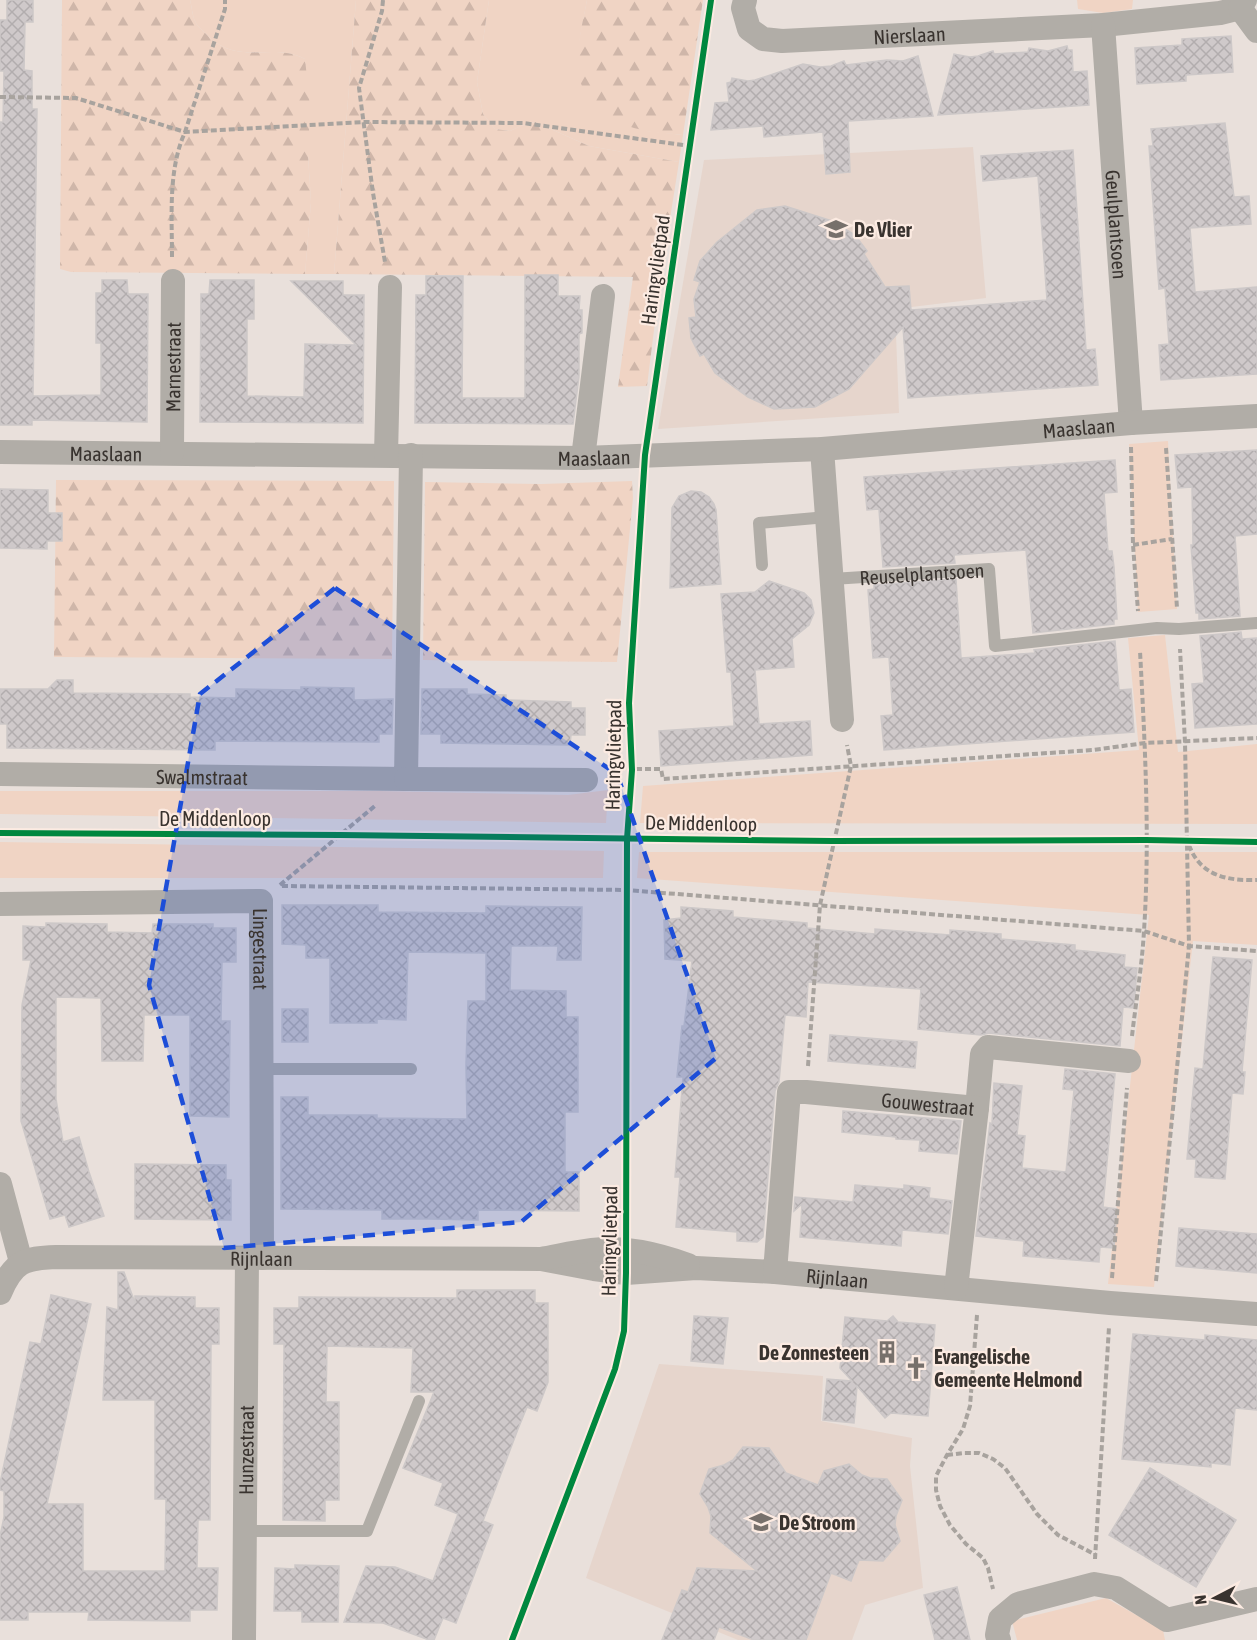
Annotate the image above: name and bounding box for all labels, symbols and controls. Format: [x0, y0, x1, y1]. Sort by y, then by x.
street label: Nierslaan [873, 21, 946, 48]
street label: Geulplantsoen [1102, 169, 1132, 280]
street label: Haringvlietpad [636, 213, 674, 327]
school or university icon: De Vlier [823, 216, 849, 242]
place label: De Vlier [854, 218, 913, 241]
street label: Marnestraat [161, 322, 184, 412]
street label: Maaslaan [1042, 413, 1116, 442]
street label: Maaslaan [70, 441, 142, 465]
street label: Maaslaan [557, 445, 631, 470]
street label: Reuselplantsoen [859, 558, 985, 589]
street label: Haringvlietpad [601, 699, 625, 811]
street label: Swalmstraat [156, 764, 248, 789]
street label: De Middenloop [159, 807, 271, 830]
street label: De Middenloop [645, 811, 757, 835]
street label: Lingestraat [250, 908, 273, 990]
street label: Gouwestraat [880, 1088, 976, 1119]
street label: Haringvlietpad [597, 1185, 621, 1297]
street label: Rijnlaan [230, 1246, 293, 1269]
street label: Rijnlaan [805, 1263, 869, 1292]
building icon: De Zonnesteen [874, 1339, 900, 1365]
place label: De Zonnesteen [759, 1341, 869, 1364]
place label: Evangelische Gemeente Helmond [934, 1345, 1082, 1391]
church icon: Evangelische Gemeente Helmond [903, 1355, 929, 1381]
street label: Hunzestraat [234, 1405, 257, 1495]
school or university icon: De Stroom [748, 1509, 774, 1535]
place label: De Stroom [779, 1511, 855, 1534]
north arrow [1185, 1568, 1245, 1628]
text: N [1191, 1594, 1210, 1606]

